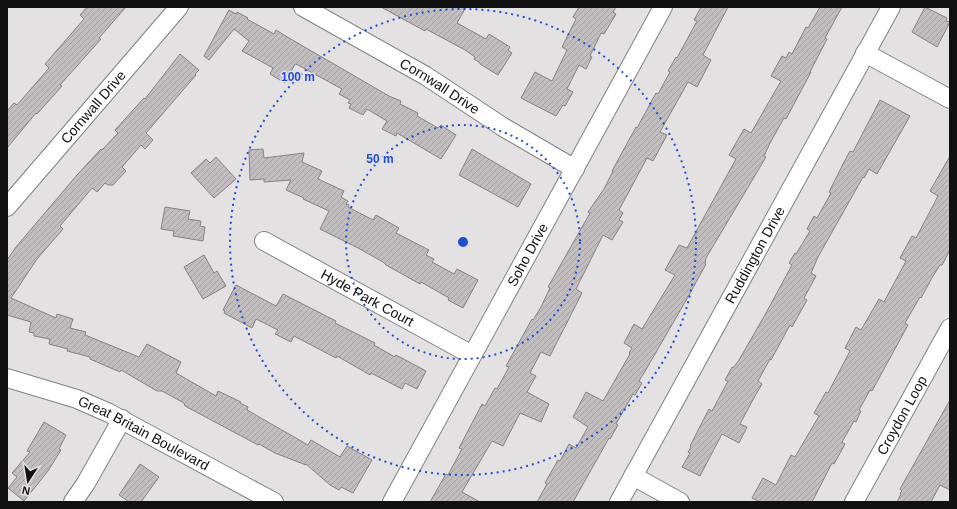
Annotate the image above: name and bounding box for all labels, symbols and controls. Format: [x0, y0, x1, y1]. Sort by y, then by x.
street label: Cornwall Drive [397, 55, 483, 117]
street label: Cornwall Drive [57, 67, 129, 147]
text: 100 m [281, 70, 315, 84]
text: 50 m [366, 152, 394, 166]
street label: Ruddington Drive [722, 203, 788, 306]
street label: Soho Drive [504, 220, 551, 289]
centre of rings [456, 235, 470, 249]
street label: Hyde Park Court [318, 266, 417, 330]
street label: Croydon Loop [874, 373, 930, 458]
street label: Great Britain Boulevard [76, 392, 212, 474]
north arrow [8, 461, 48, 501]
text: N [21, 484, 31, 497]

